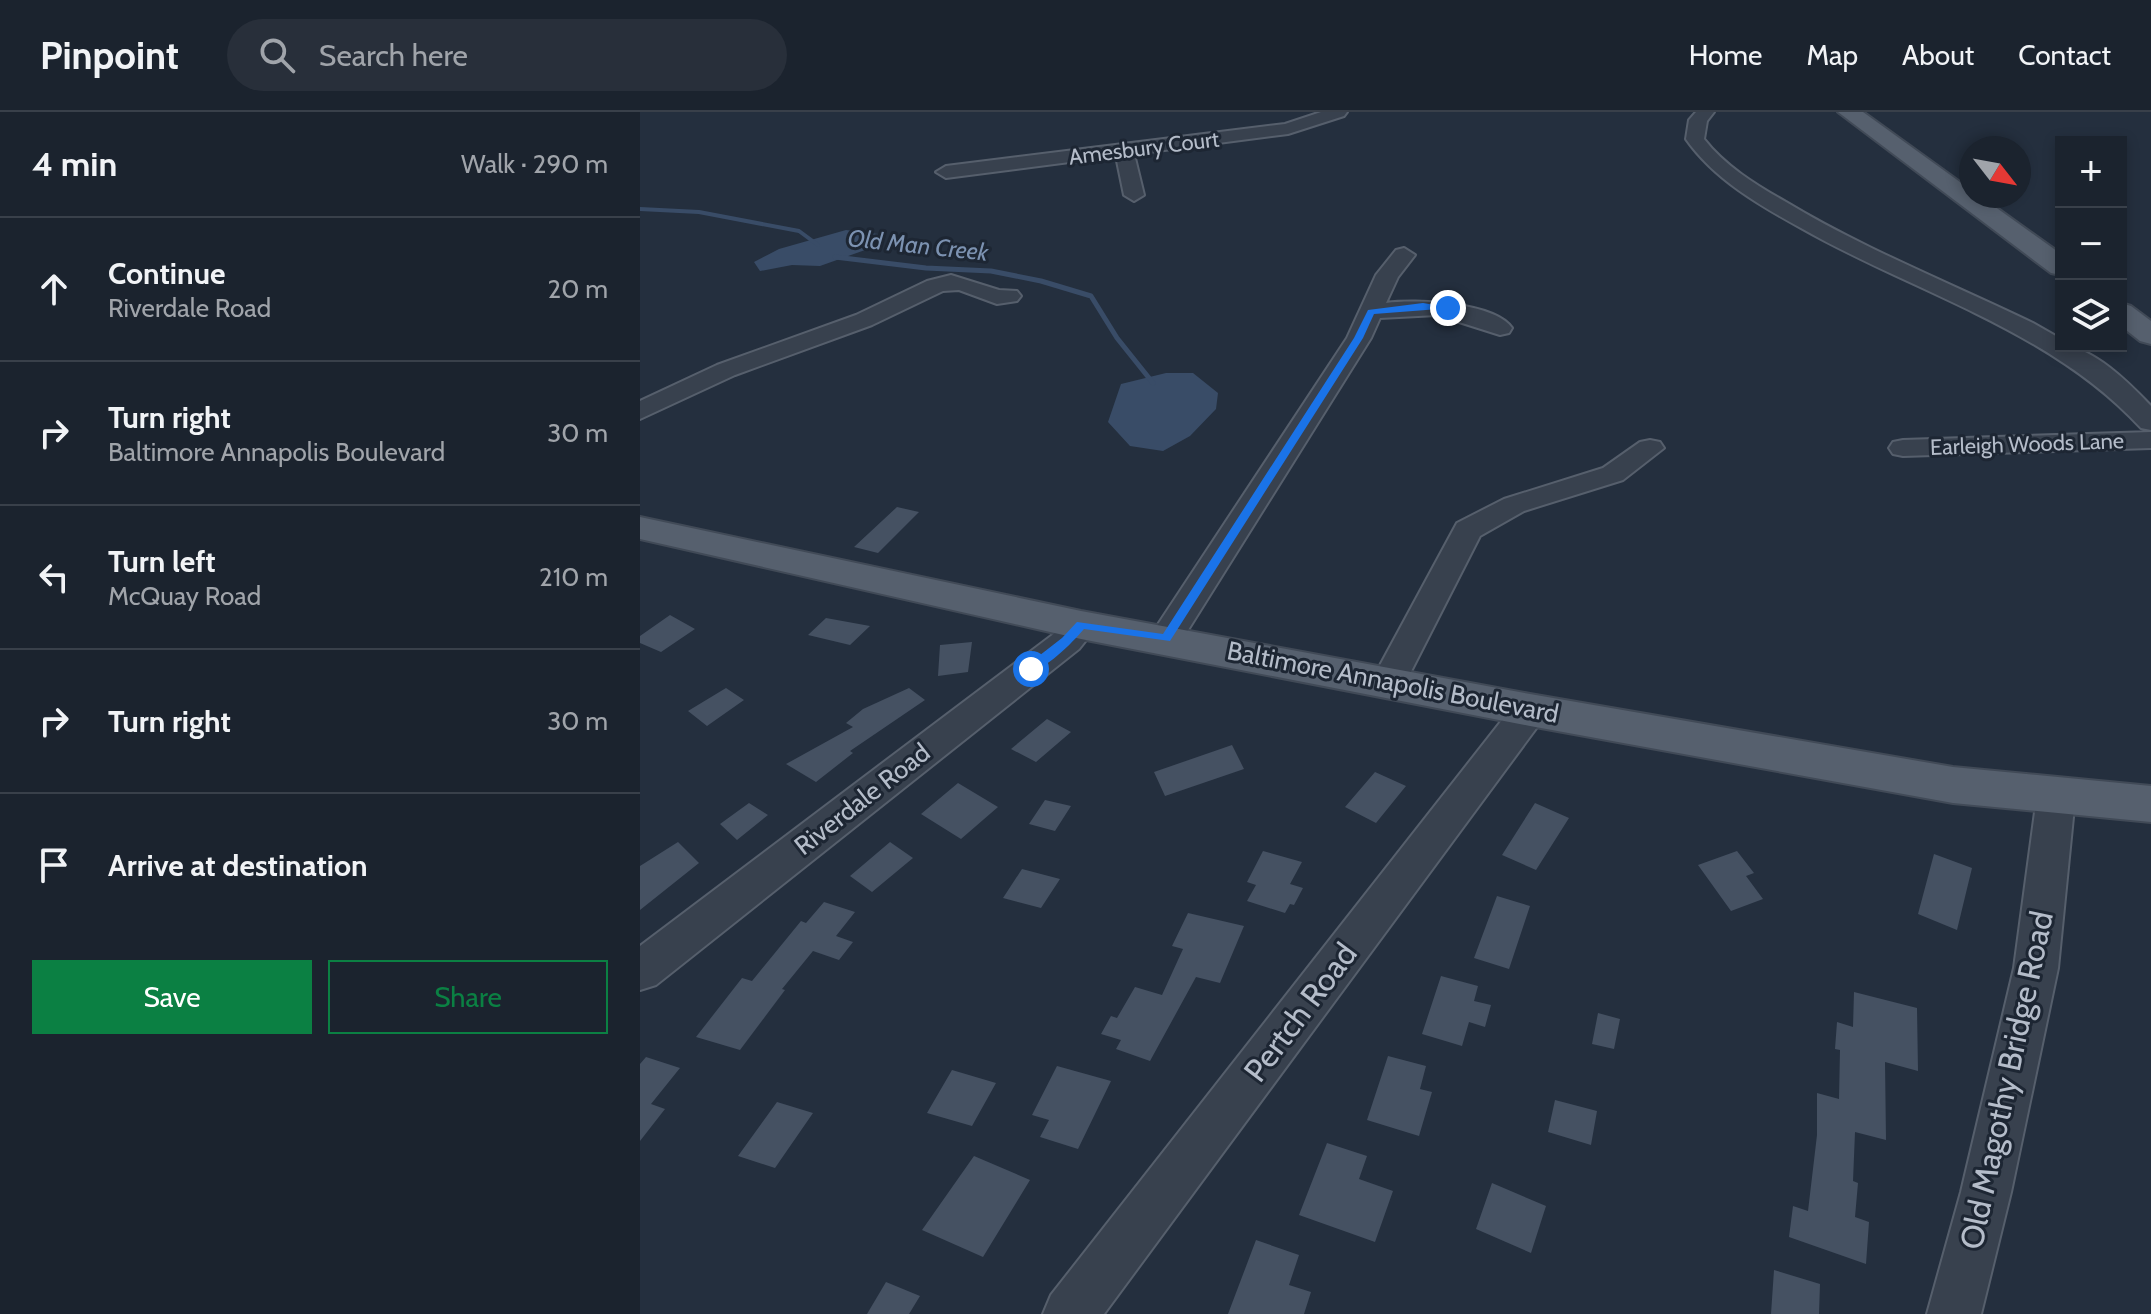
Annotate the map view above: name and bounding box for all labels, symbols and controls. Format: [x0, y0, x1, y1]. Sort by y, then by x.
search box [227, 19, 787, 91]
text: Pinpoint [40, 32, 179, 79]
icon: search [255, 33, 299, 77]
text: Search here [319, 37, 468, 74]
text: Home [1689, 38, 1762, 72]
text: Map [1806, 38, 1858, 72]
text: About [1902, 38, 1974, 72]
text: Contact [2018, 38, 2111, 72]
street label: Amesbury Court [1067, 125, 1221, 171]
north arrow [1959, 136, 2031, 208]
map controls [2055, 136, 2127, 352]
button: + [2055, 136, 2127, 208]
text: 4 min [32, 143, 117, 185]
text: Walk · 290 m [461, 148, 608, 180]
button: − [2055, 208, 2127, 280]
water label: Old Man Creek [846, 223, 990, 267]
text: Continue [108, 255, 225, 292]
icon: ahead [32, 267, 76, 311]
text: 20 m [548, 273, 608, 305]
button: layers [2055, 280, 2127, 352]
route end [1430, 290, 1466, 326]
text: Riverdale Road [108, 292, 271, 324]
text: Turn right [108, 399, 231, 436]
icon: right [32, 411, 76, 455]
text: 30 m [547, 417, 608, 449]
street label: Earleigh Woods Lane [1930, 427, 2124, 461]
text: Baltimore Annapolis Boulevard [108, 436, 445, 468]
text: Turn left [108, 543, 216, 580]
icon: left [32, 555, 76, 599]
text: 210 m [539, 561, 608, 593]
text: McQuay Road [108, 580, 261, 612]
street label: Baltimore Annapolis Boulevard [1224, 634, 1562, 730]
route start [1013, 651, 1049, 687]
icon: right [32, 699, 76, 743]
text: Turn right [108, 703, 231, 740]
text: 30 m [547, 705, 608, 737]
street label: Riverdale Road [788, 736, 936, 862]
icon: arrive [32, 843, 76, 887]
text: Arrive at destination [108, 847, 368, 884]
street label: Old Magothy Bridge Road [1951, 907, 2061, 1253]
street label: Pertch Road [1235, 935, 1365, 1089]
button: Save [32, 960, 312, 1034]
button: Share [328, 960, 608, 1034]

